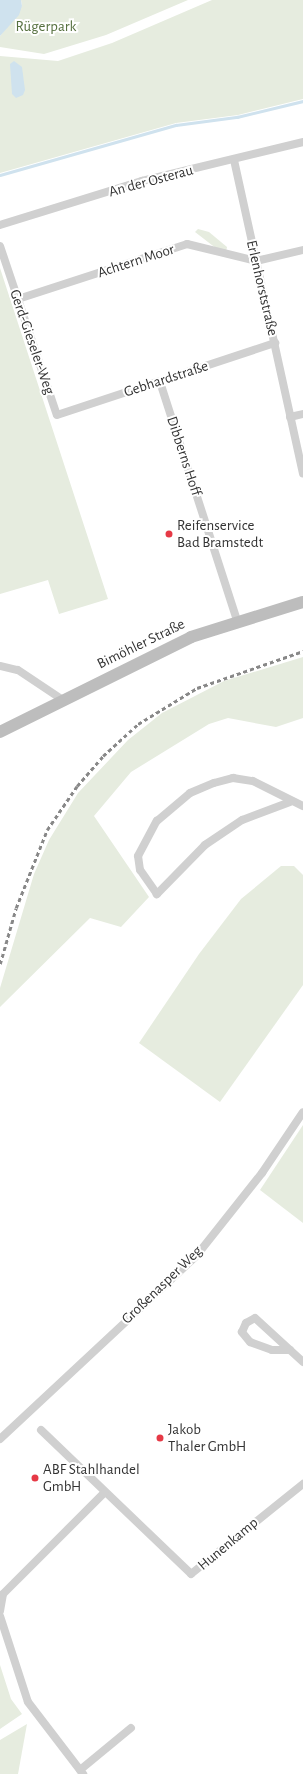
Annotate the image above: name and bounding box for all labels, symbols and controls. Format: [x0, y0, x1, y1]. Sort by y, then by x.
park label: Rügerpark [16, 18, 76, 36]
street label: An der Osterau [107, 161, 195, 201]
street label: Erlenhorststraße [242, 238, 282, 338]
street label: Achtern Moor [95, 240, 177, 282]
street label: Gerd-Gieseler-Weg [6, 287, 58, 397]
street label: Gebhardstraße [122, 357, 210, 401]
street label: Dibberns Hoff [163, 414, 205, 498]
place label: Reifenservice Bad Bramstedt [177, 516, 263, 551]
marker: Reifenservice Bad Bramstedt [164, 529, 174, 539]
street label: Bimöhler Straße [94, 615, 188, 673]
street label: Großenasper Weg [118, 1242, 206, 1328]
place label: Jakob Thaler GmbH [168, 1420, 246, 1455]
marker: Jakob Thaler GmbH [155, 1433, 165, 1443]
place label: ABF Stahlhandel GmbH [43, 1460, 140, 1495]
marker: ABF Stahlhandel GmbH [30, 1473, 40, 1483]
street label: Hunenkamp [194, 1514, 262, 1574]

